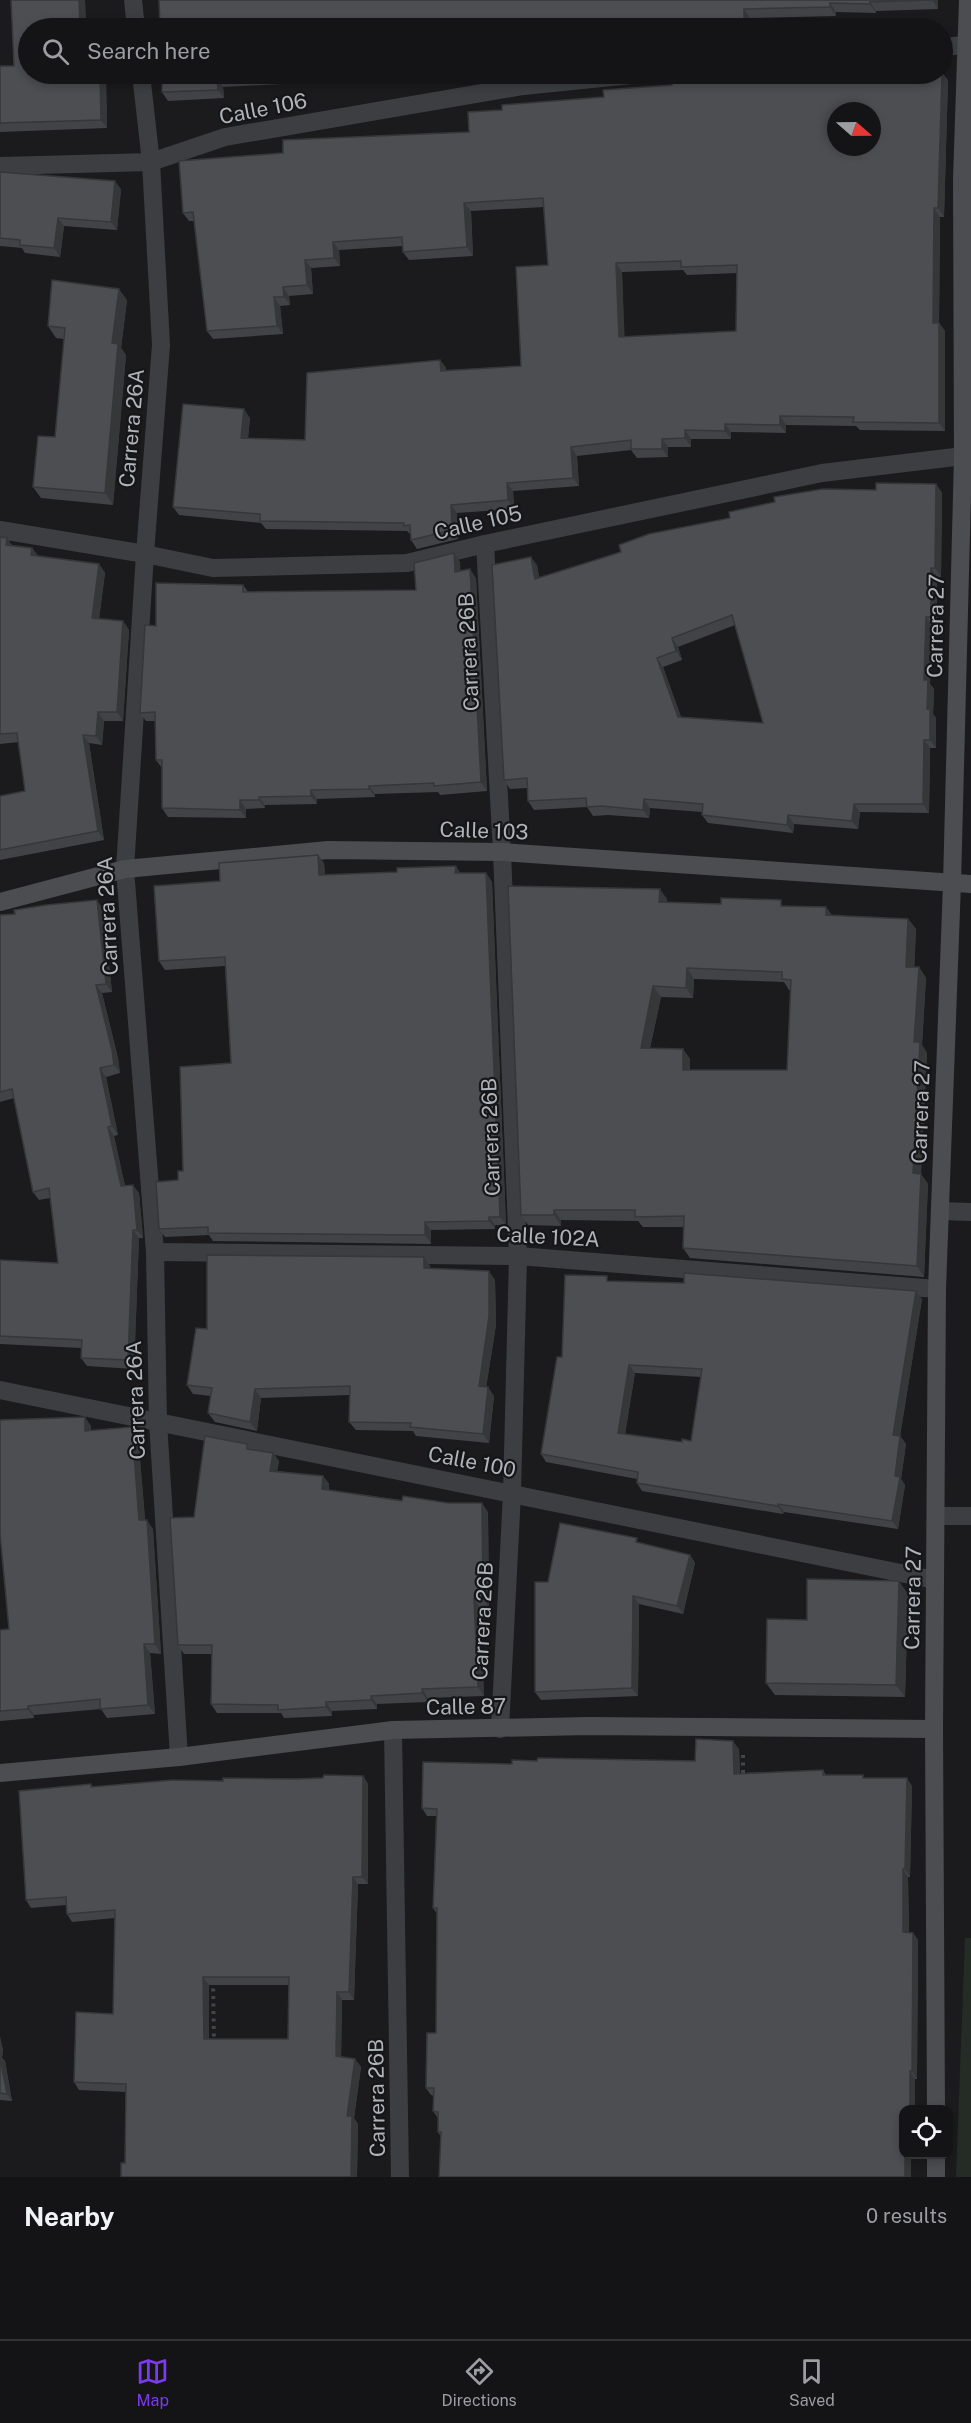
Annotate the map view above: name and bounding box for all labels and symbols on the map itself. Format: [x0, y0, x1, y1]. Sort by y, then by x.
street label: Calle 106 [217, 88, 309, 129]
north arrow [827, 102, 881, 156]
street label: Carrera 26A [114, 367, 149, 488]
street label: Calle 105 [431, 500, 524, 545]
street label: Carrera 27 [922, 574, 949, 678]
street label: Carrera 26B [453, 592, 484, 712]
street label: Calle 103 [439, 816, 529, 845]
street label: Carrera 26A [92, 856, 123, 976]
street label: Carrera 27 [906, 1060, 935, 1164]
street label: Carrera 26B [476, 1077, 505, 1197]
street label: Calle 102A [496, 1221, 600, 1252]
street label: Carrera 26A [121, 1340, 150, 1460]
street label: Calle 100 [426, 1441, 518, 1482]
street label: Carrera 27 [899, 1546, 926, 1650]
street label: Carrera 26B [467, 1561, 498, 1681]
street label: Calle 87 [426, 1693, 506, 1720]
street label: Carrera 26B [363, 2039, 390, 2157]

